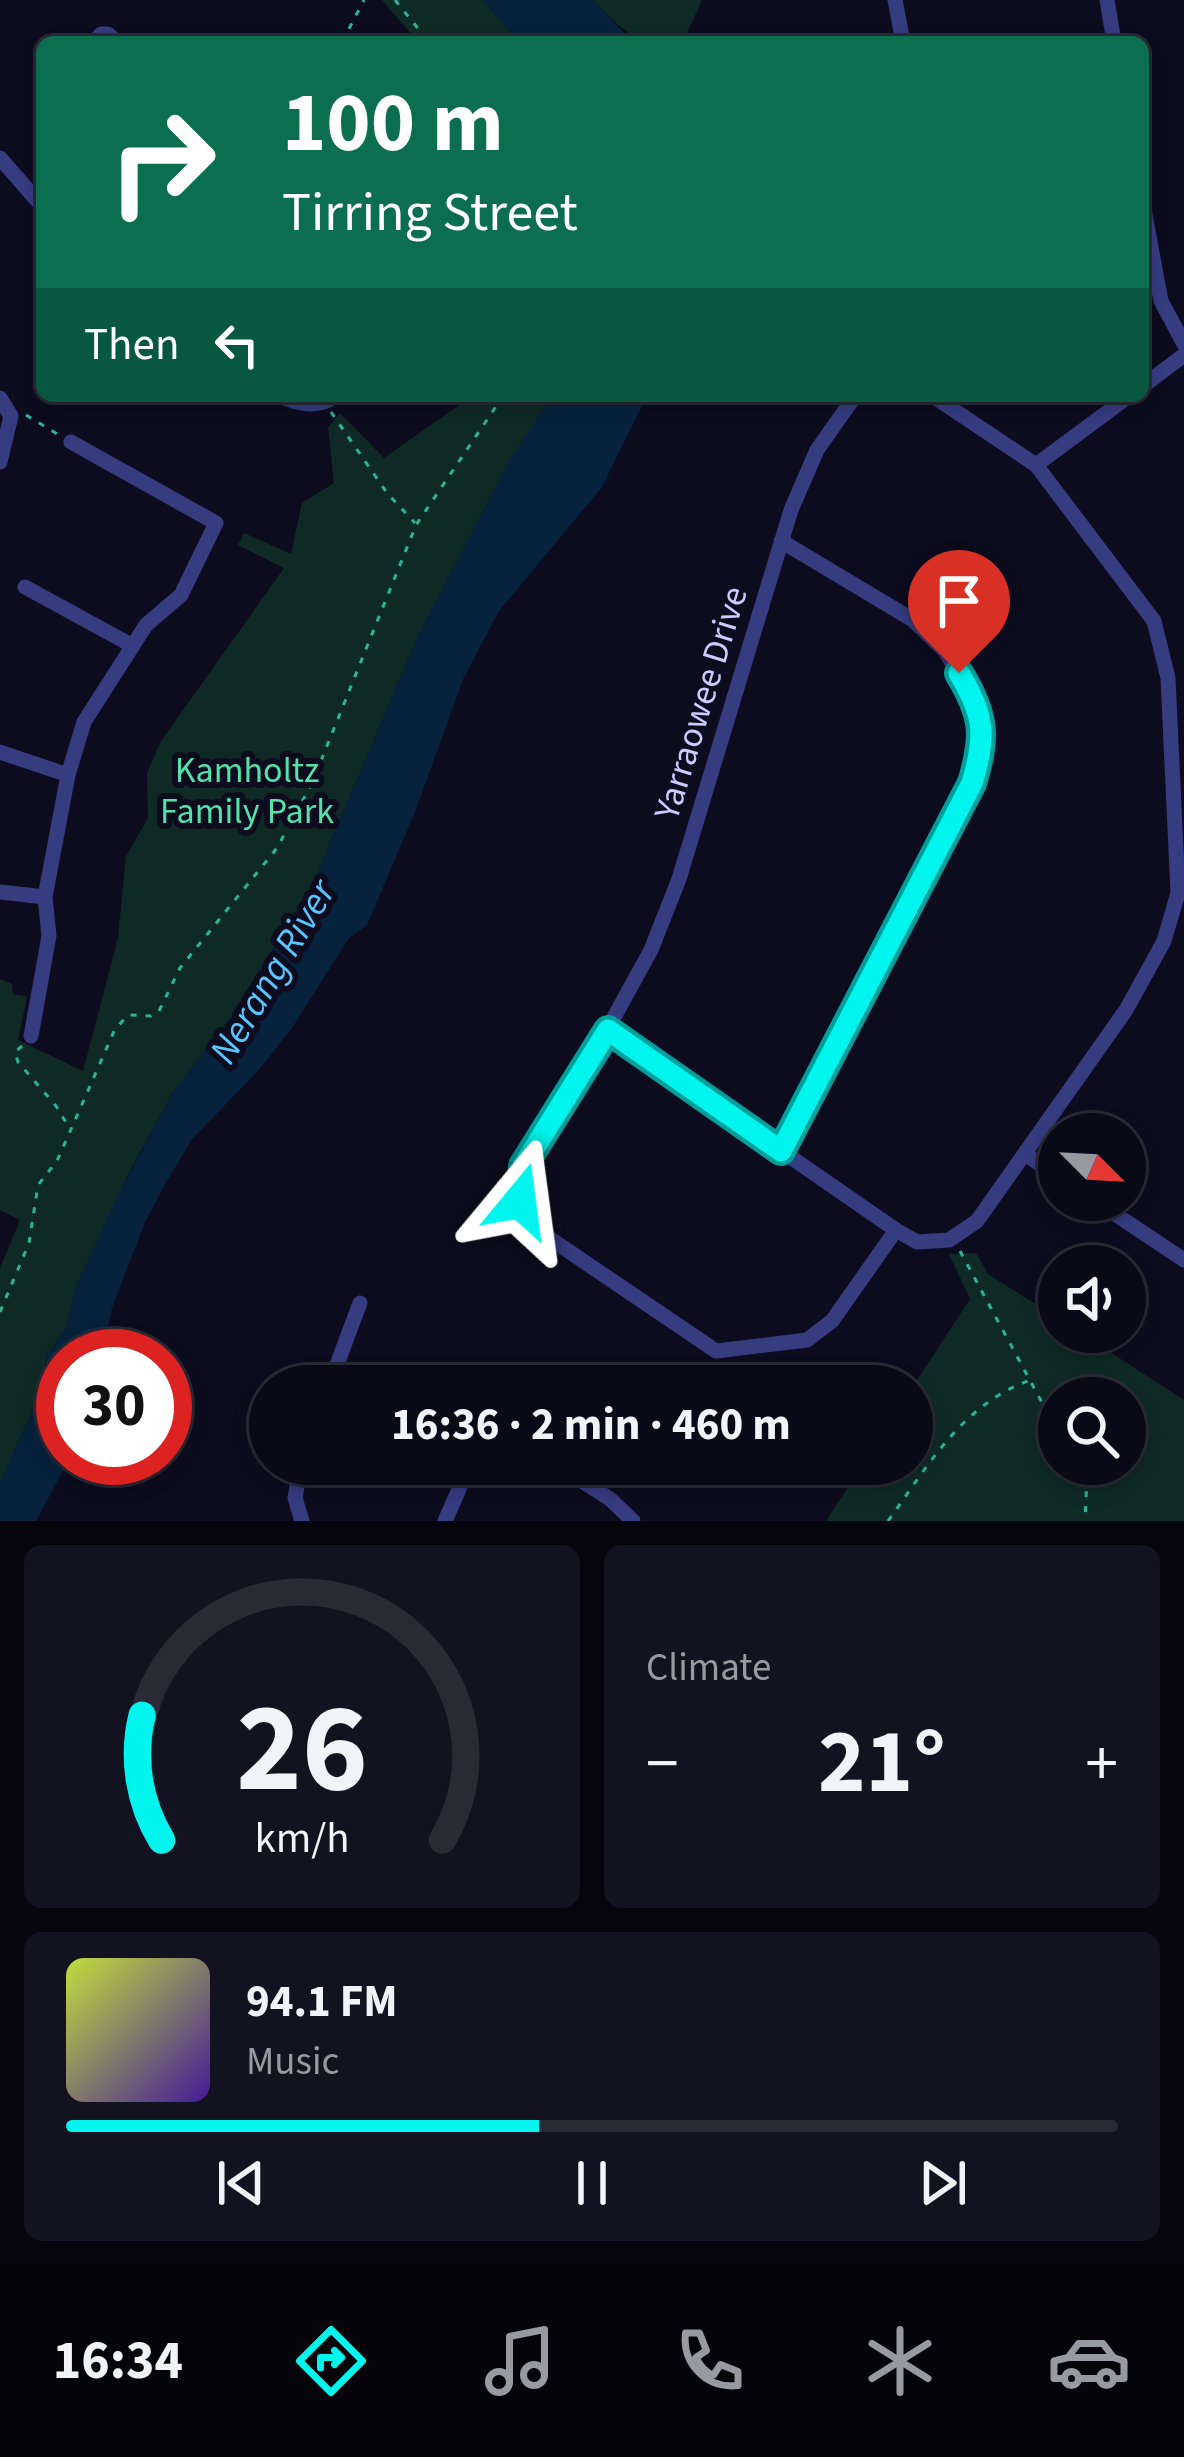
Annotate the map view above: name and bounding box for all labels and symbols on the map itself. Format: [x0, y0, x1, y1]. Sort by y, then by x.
pin [908, 550, 1010, 673]
street label: Yarraowee Drive [641, 580, 761, 827]
park label: Kamholtz Family Park [160, 745, 334, 837]
water label: Nerang River [196, 868, 351, 1075]
north arrow [1038, 1113, 1146, 1221]
position arrow [457, 1138, 583, 1264]
speed limit sign: 30 [36, 1329, 192, 1485]

